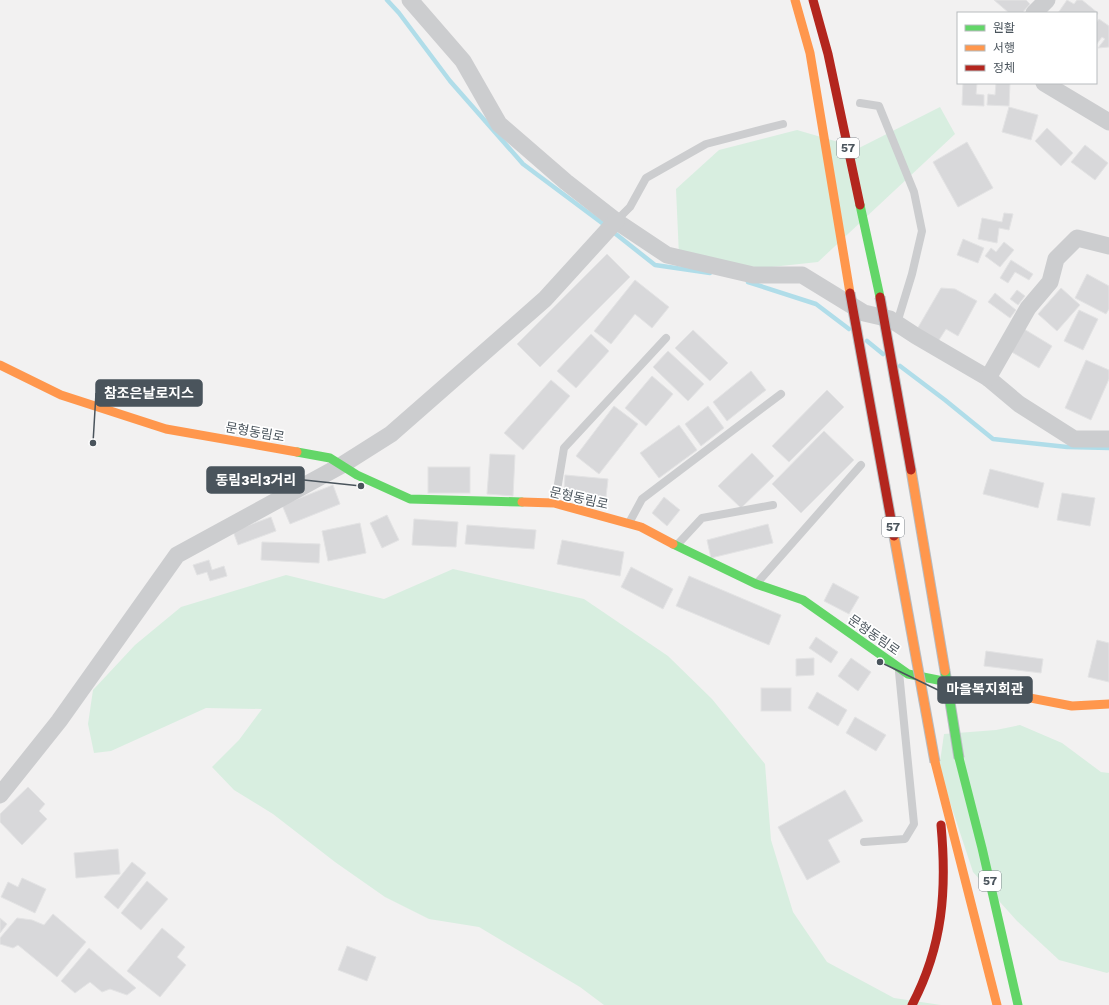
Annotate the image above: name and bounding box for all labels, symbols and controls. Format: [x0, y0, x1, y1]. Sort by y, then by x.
legend [957, 12, 1097, 84]
text: 원활 [993, 21, 1015, 35]
text: 서행 [993, 41, 1015, 55]
text: 정체 [993, 61, 1015, 75]
road number: 57 [837, 138, 859, 158]
callout: 참조은날로지스 [96, 380, 202, 406]
text: 참조은날로지스 [104, 385, 194, 401]
street label: 문형동림로 [224, 419, 286, 445]
callout: 동림3리3거리 [207, 467, 304, 493]
text: 동림3리3거리 [215, 472, 297, 488]
street label: 문형동림로 [548, 484, 610, 512]
road number: 57 [882, 517, 904, 537]
street label: 문형동림로 [845, 612, 903, 658]
callout: 마을복지회관 [938, 677, 1032, 703]
text: 마을복지회관 [946, 681, 1024, 697]
road number: 57 [979, 871, 1001, 891]

